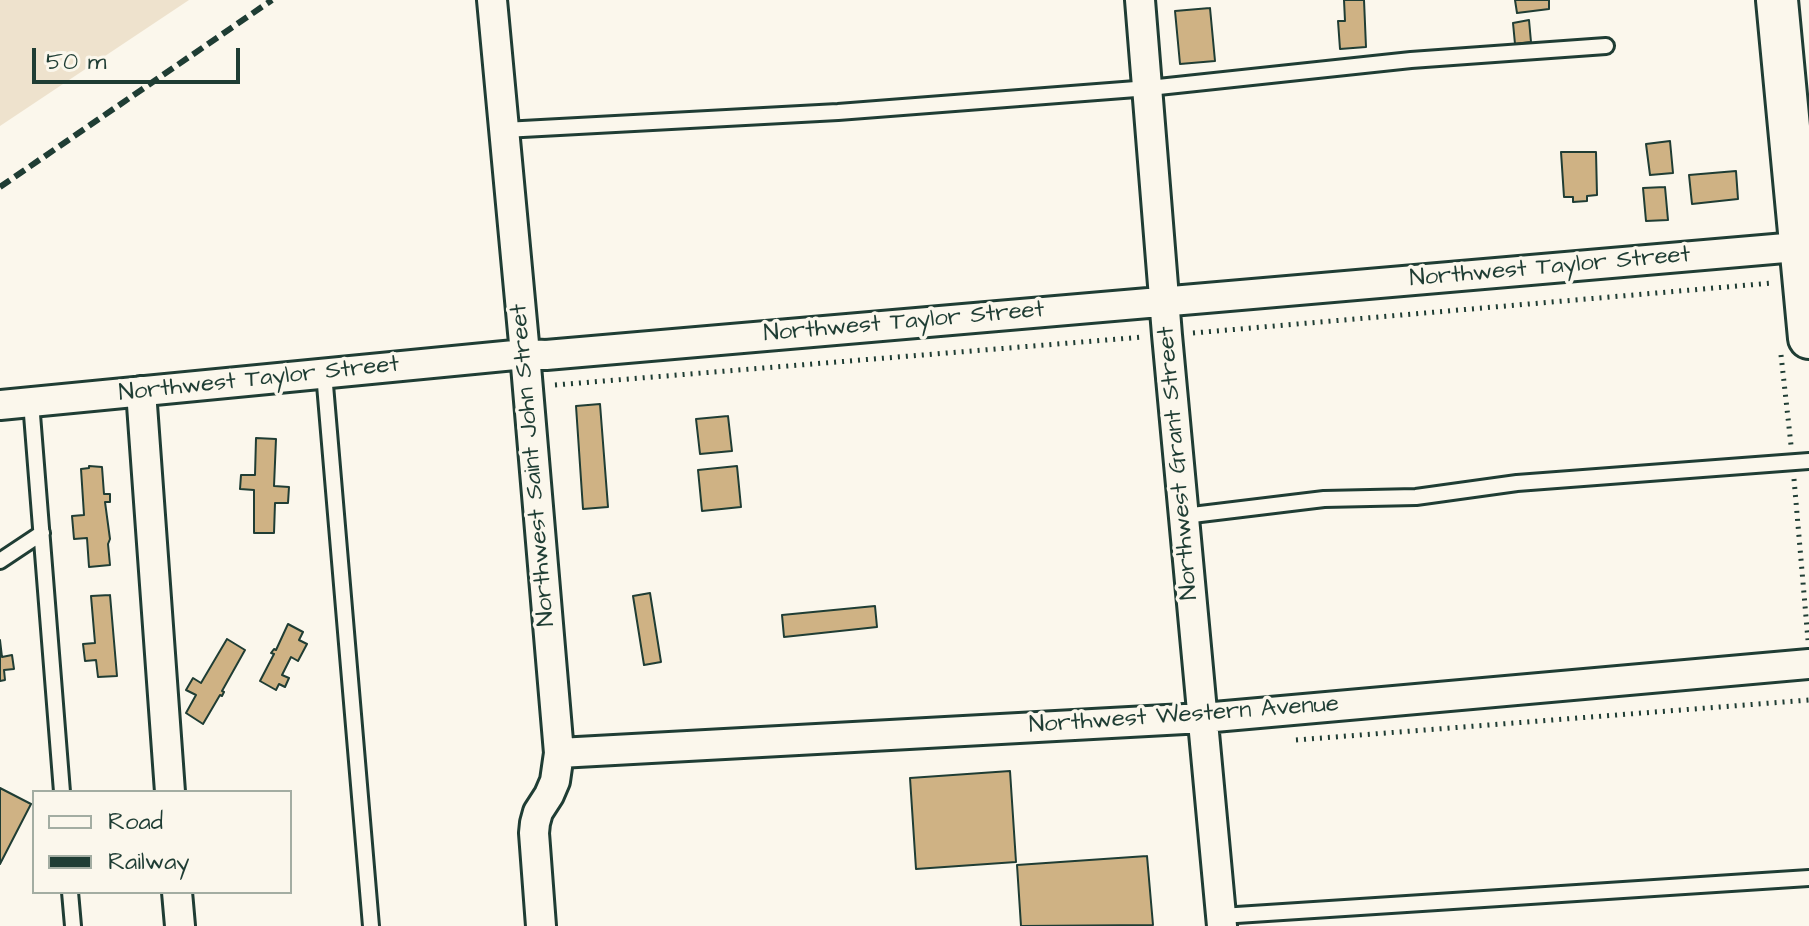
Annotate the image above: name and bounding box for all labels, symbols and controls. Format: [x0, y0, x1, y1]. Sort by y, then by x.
scale bar [36, 32, 244, 82]
text: 50 m [46, 45, 106, 79]
street label: Northwest Taylor Street [1408, 241, 1692, 295]
street label: Northwest Taylor Street [762, 296, 1046, 350]
street label: Northwest Saint John Street [506, 303, 562, 627]
street label: Northwest Grant Street [1153, 325, 1205, 601]
street label: Northwest Taylor Street [117, 351, 401, 409]
street label: Northwest Western Avenue [1028, 691, 1340, 741]
legend [32, 790, 292, 894]
text: Road [108, 805, 163, 839]
text: Railway [108, 845, 190, 879]

